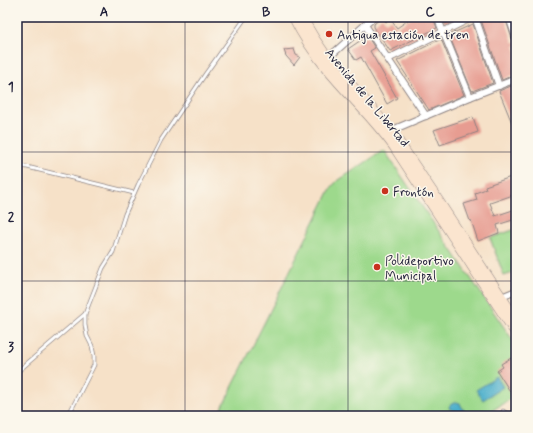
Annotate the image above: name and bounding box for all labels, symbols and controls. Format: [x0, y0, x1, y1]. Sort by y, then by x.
text: A [100, 4, 108, 21]
text: B [262, 4, 271, 21]
text: C [425, 4, 435, 21]
place label: Antigua estación de tren [337, 27, 469, 44]
marker: Antigua estación de tren [324, 29, 334, 39]
street label: Avenida de la Libertad [321, 45, 413, 151]
text: 1 [8, 79, 14, 96]
place label: Frontón [393, 184, 434, 201]
marker: Frontón [380, 186, 390, 196]
text: 2 [8, 209, 15, 226]
place label: Polideportivo Municipal [385, 253, 454, 285]
marker: Polideportivo Municipal [372, 262, 382, 272]
text: 3 [8, 339, 14, 356]

